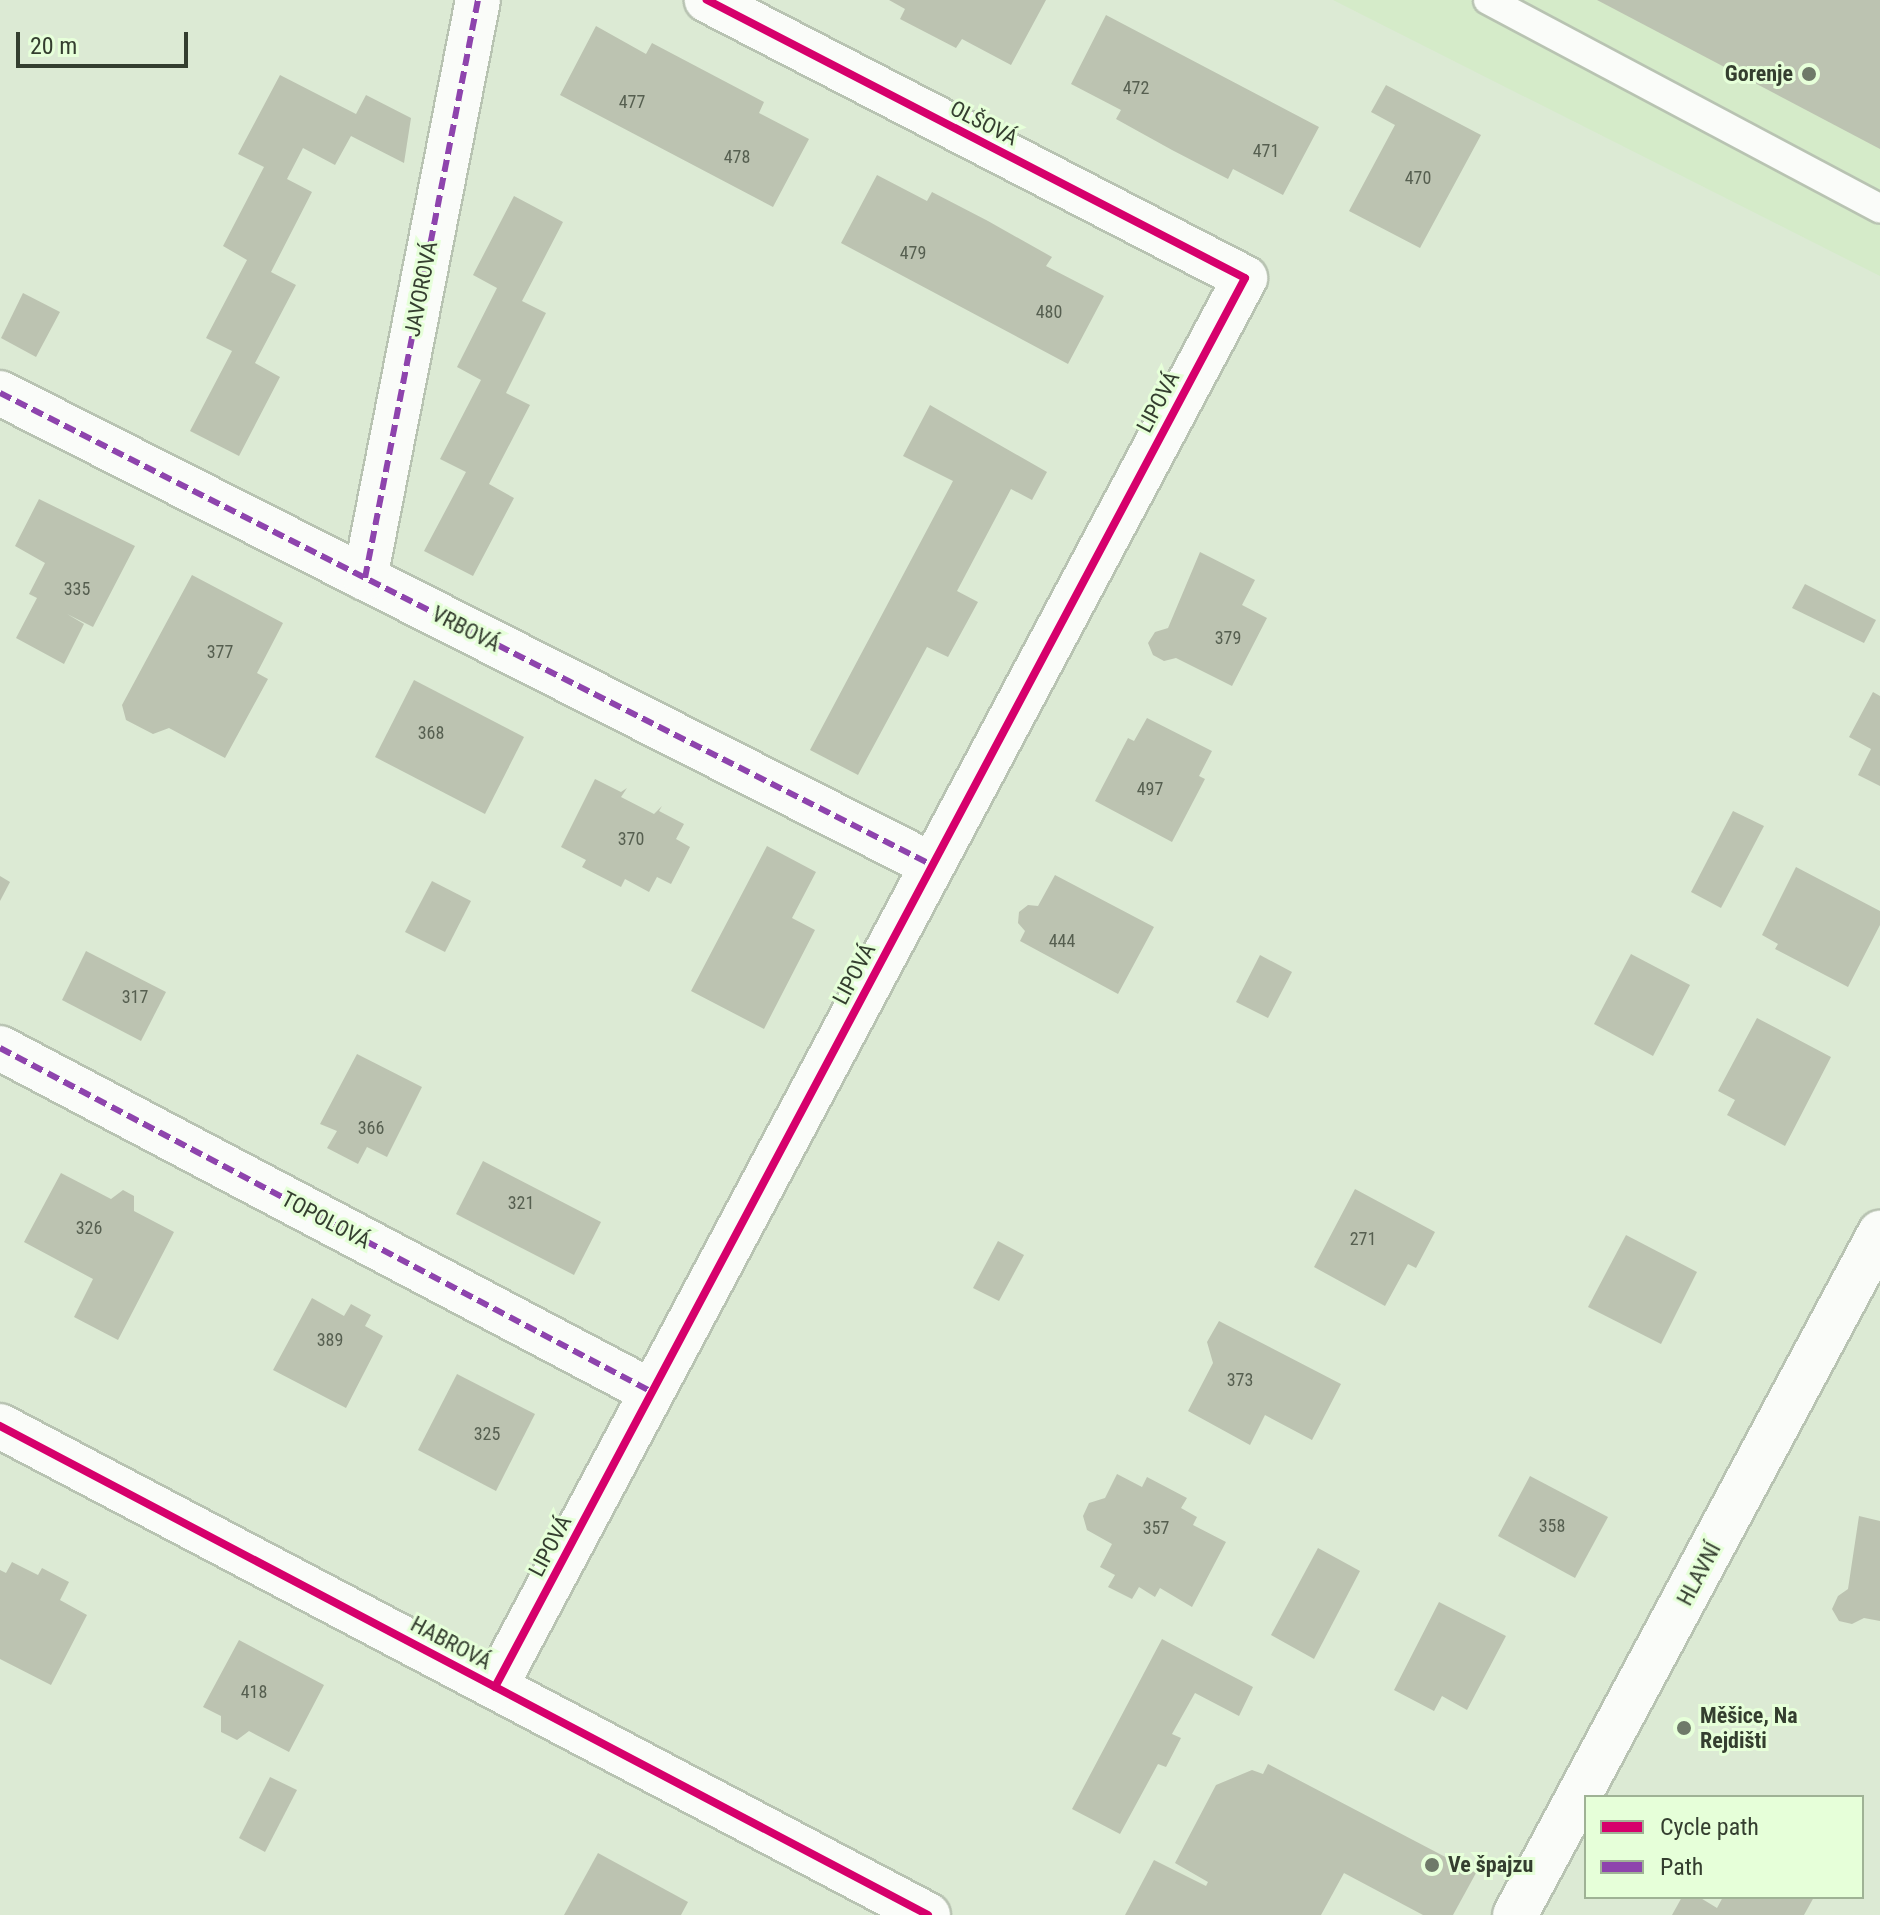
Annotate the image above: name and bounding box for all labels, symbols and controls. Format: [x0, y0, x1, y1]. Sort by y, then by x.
scale bar [20, 16, 192, 66]
text: 20 m [30, 32, 77, 60]
place label: Gorenje [1725, 61, 1793, 87]
marker: Gorenje [1800, 65, 1818, 83]
house number: 472 [1123, 77, 1149, 99]
house number: 477 [619, 91, 645, 113]
street label: OLŠOVÁ [946, 95, 1022, 151]
house number: 471 [1253, 140, 1279, 162]
house number: 478 [724, 146, 750, 168]
house number: 470 [1405, 167, 1431, 189]
street label: JAVOROVÁ [399, 239, 443, 339]
house number: 479 [900, 242, 926, 264]
house number: 480 [1036, 301, 1062, 323]
street label: LIPOVÁ [1131, 367, 1185, 437]
house number: 335 [64, 578, 90, 600]
street label: VRBOVÁ [427, 601, 505, 657]
house number: 379 [1215, 627, 1241, 649]
house number: 377 [207, 641, 233, 663]
house number: 368 [418, 722, 444, 744]
house number: 497 [1137, 778, 1163, 800]
house number: 370 [618, 828, 644, 850]
house number: 444 [1049, 930, 1075, 952]
street label: LIPOVÁ [827, 939, 881, 1009]
house number: 317 [122, 986, 148, 1008]
house number: 366 [358, 1117, 384, 1139]
street label: TOPOLOVÁ [277, 1186, 375, 1254]
house number: 321 [508, 1192, 534, 1214]
house number: 326 [76, 1217, 102, 1239]
house number: 271 [1350, 1228, 1376, 1250]
house number: 389 [317, 1329, 343, 1351]
house number: 373 [1227, 1369, 1253, 1391]
house number: 325 [474, 1423, 500, 1445]
street label: LIPOVÁ [523, 1511, 577, 1581]
house number: 358 [1539, 1515, 1565, 1537]
house number: 357 [1143, 1517, 1169, 1539]
street label: HLAVNÍ [1671, 1538, 1727, 1610]
street label: HABROVÁ [406, 1611, 496, 1675]
house number: 418 [241, 1681, 267, 1703]
place label: Měšice, Na Rejdišti [1700, 1702, 1798, 1754]
marker: Měšice, Na Rejdišti [1675, 1719, 1693, 1737]
legend [1584, 1795, 1864, 1899]
text: Cycle path [1660, 1813, 1759, 1841]
place label: Ve špajzu [1448, 1852, 1533, 1878]
text: Path [1660, 1853, 1703, 1881]
marker: Ve špajzu [1423, 1856, 1441, 1874]

